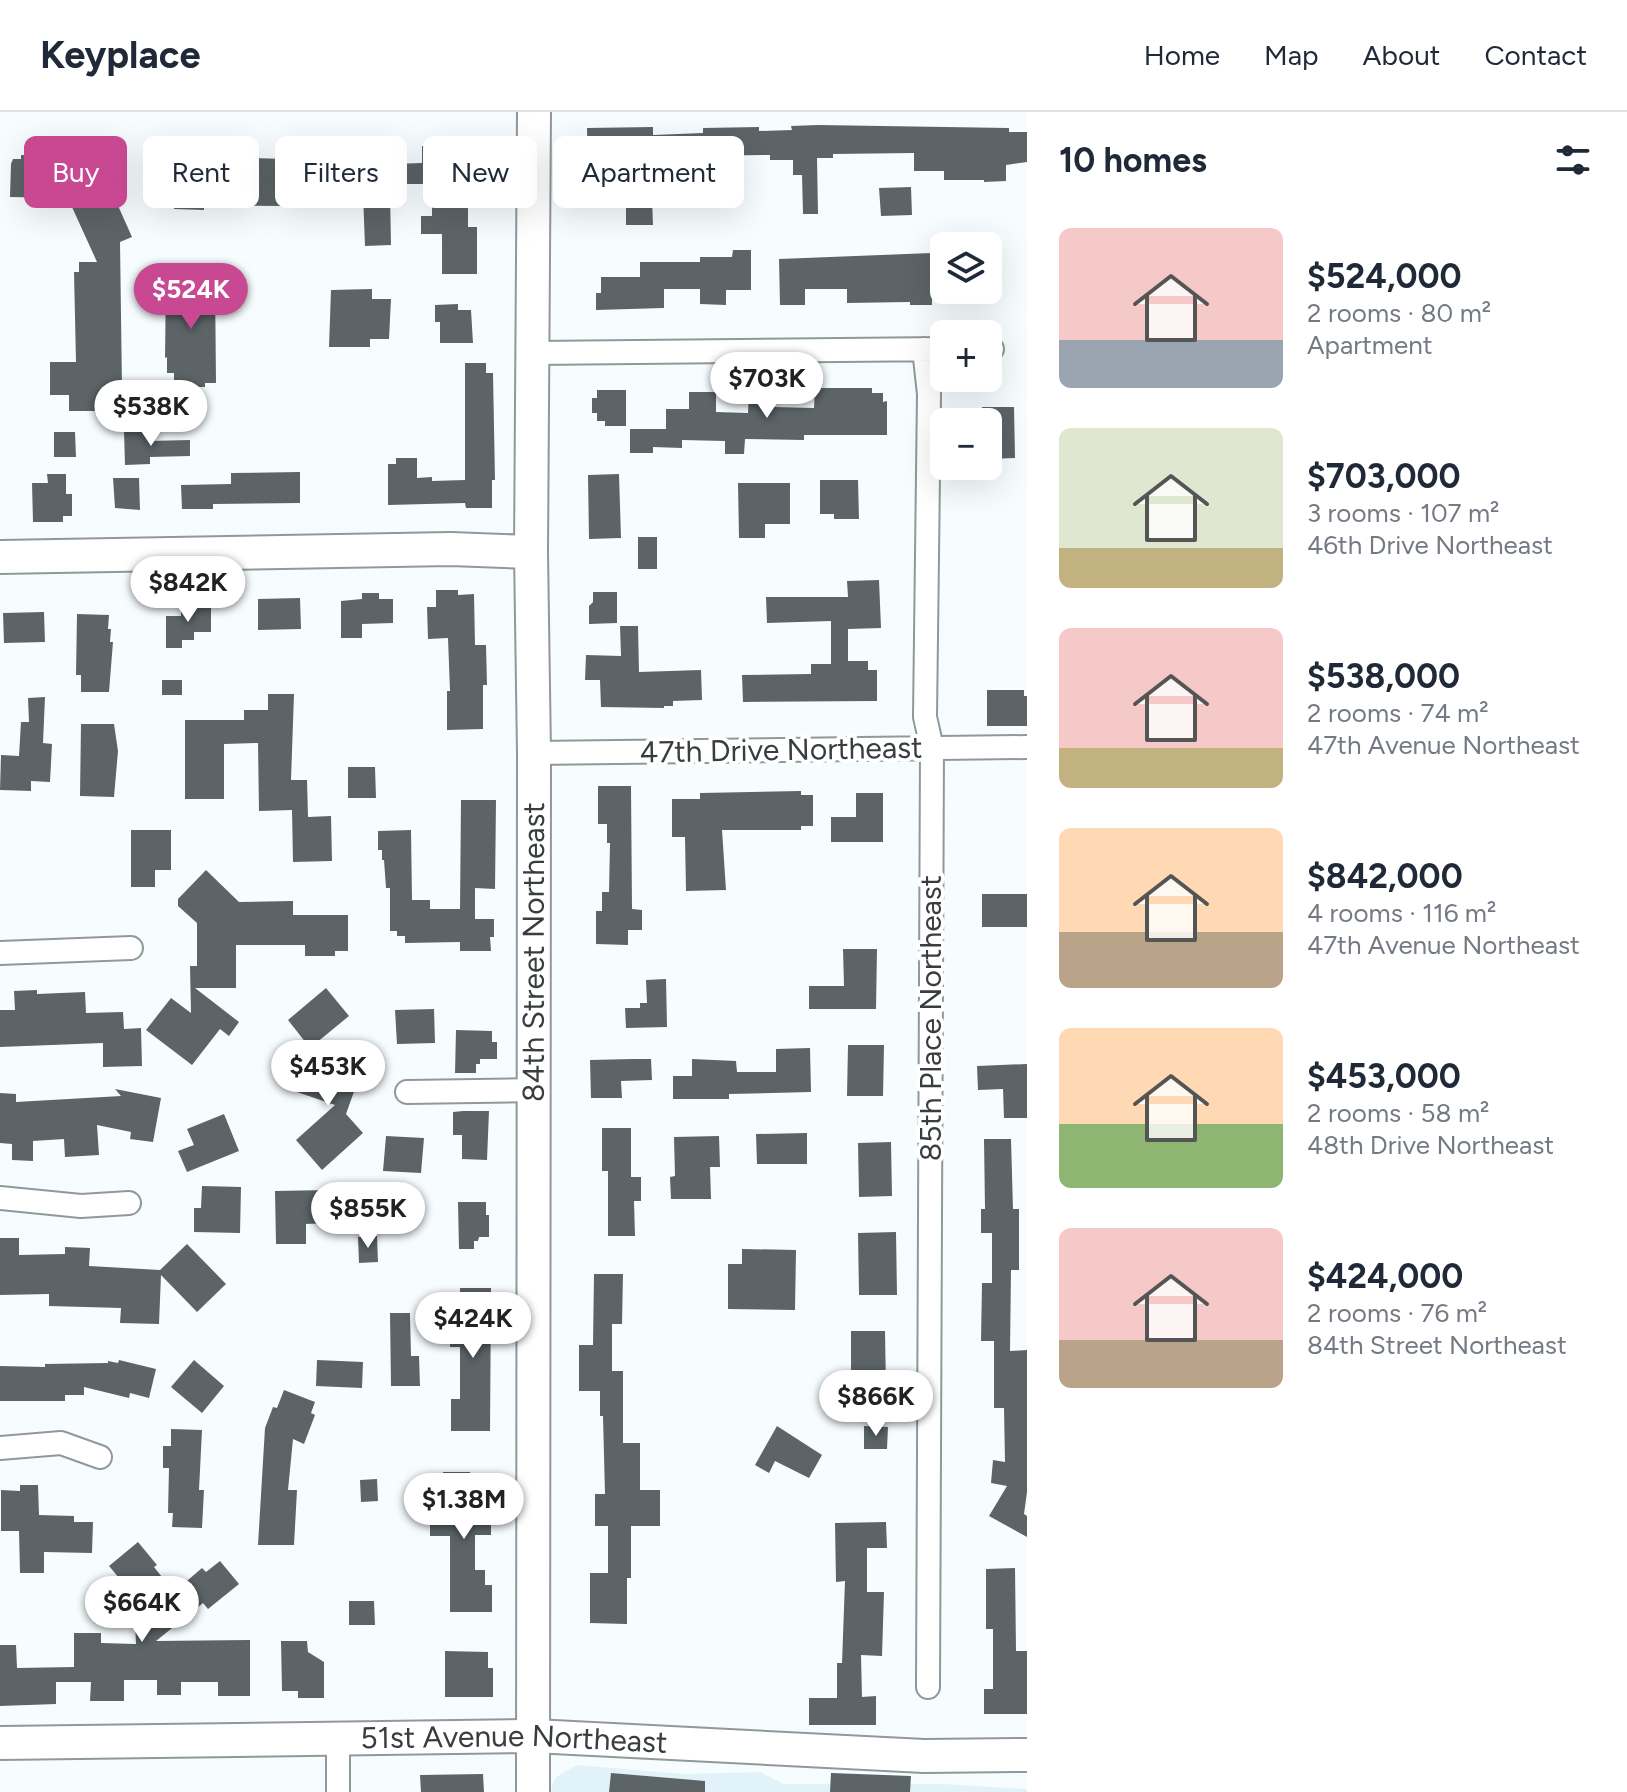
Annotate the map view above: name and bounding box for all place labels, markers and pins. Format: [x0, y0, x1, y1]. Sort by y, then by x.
pin: $524K [135, 263, 247, 331]
pin: $703K [711, 352, 823, 420]
pin: $538K [95, 380, 207, 448]
pin: $842K [132, 556, 244, 624]
pin: $453K [272, 1040, 384, 1108]
pin: $855K [312, 1182, 424, 1250]
pin: $424K [417, 1292, 529, 1360]
pin: $866K [820, 1370, 932, 1438]
pin: $1.38M [399, 1473, 529, 1541]
pin: $664K [86, 1576, 198, 1644]

